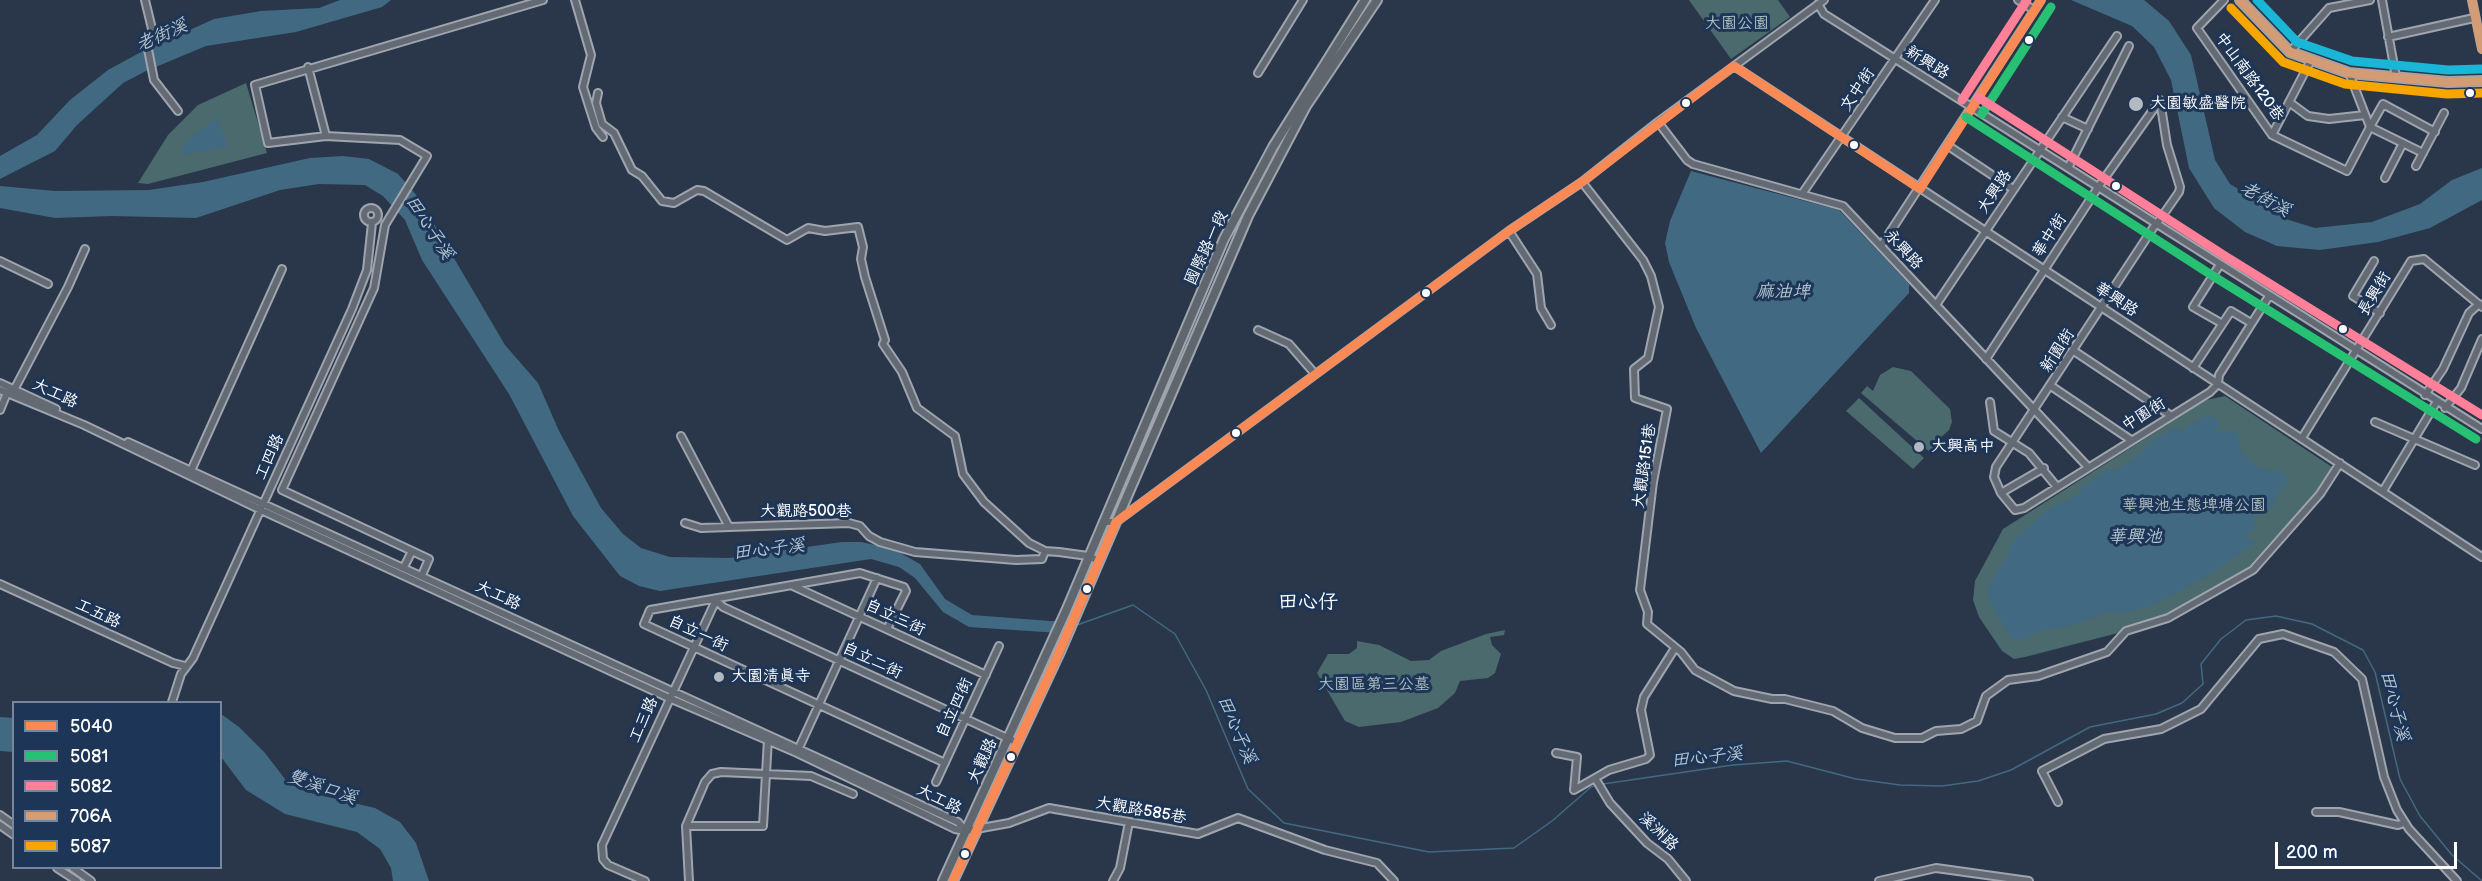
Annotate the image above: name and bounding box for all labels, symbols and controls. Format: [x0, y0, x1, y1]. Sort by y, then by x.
park label: 大園公園 [1705, 14, 1769, 34]
water label: 老街溪 [133, 15, 191, 57]
street label: 中山南路120巷 [2210, 29, 2288, 125]
unlabelled marker [2023, 34, 2035, 46]
street label: 新興路 [1902, 42, 1952, 84]
street label: 文中街 [1837, 65, 1879, 115]
unlabelled marker [2464, 87, 2476, 99]
place label: 大園敏盛醫院 [2150, 94, 2246, 114]
marker: 大園敏盛醫院 [2127, 95, 2145, 113]
unlabelled marker [1680, 97, 1692, 109]
unlabelled marker [1848, 139, 1860, 151]
street label: 大興路 [1974, 167, 2016, 217]
water label: 老街溪 [2236, 178, 2294, 222]
unlabelled marker [2110, 180, 2122, 192]
water label: 田心子溪 [400, 192, 458, 264]
street label: 國際路一段 [1181, 208, 1233, 288]
street label: 華中街 [2029, 211, 2071, 261]
street label: 永興路 [1880, 226, 1926, 274]
street label: 長興街 [2354, 268, 2396, 320]
street label: 華興路 [2091, 279, 2141, 321]
water label: 麻油埤 [1756, 281, 1810, 303]
unlabelled marker [1420, 287, 1432, 299]
unlabelled marker [2337, 323, 2349, 335]
street label: 新園街 [2037, 326, 2079, 376]
street label: 大工路 [29, 375, 81, 413]
street label: 中園街 [2119, 394, 2169, 436]
street label: 大觀路151巷 [1630, 422, 1660, 510]
unlabelled marker [1230, 427, 1242, 439]
street label: 工四路 [251, 431, 289, 483]
place label: 大興高中 [1931, 437, 1995, 457]
marker: 大興高中 [1912, 440, 1926, 454]
park label: 華興池生態埤塘公園 [2122, 496, 2266, 516]
street label: 大觀路500巷 [760, 502, 852, 522]
water label: 華興池 [2108, 526, 2162, 548]
water label: 田心子溪 [732, 535, 806, 565]
street label: 大工路 [472, 577, 524, 615]
unlabelled marker [1081, 583, 1093, 595]
district label: 田心仔 [1278, 591, 1338, 615]
street label: 工五路 [72, 595, 124, 633]
street label: 自立三街 [862, 596, 928, 640]
street label: 自立一街 [665, 612, 731, 656]
street label: 自立二街 [839, 639, 905, 683]
place label: 大園清真寺 [731, 667, 811, 687]
water label: 田心子溪 [2375, 668, 2413, 744]
marker: 大園清真寺 [712, 670, 726, 684]
street label: 自立四街 [933, 675, 977, 741]
park label: 大園區第三公墓 [1318, 675, 1430, 695]
water label: 田心子溪 [1212, 693, 1260, 767]
street label: 工三路 [625, 694, 663, 746]
legend [12, 701, 222, 869]
text: 5040 [70, 716, 112, 737]
street label: 大觀路 [964, 735, 1002, 787]
water label: 田心子溪 [1670, 743, 1744, 773]
text: 5081 [70, 746, 108, 767]
unlabelled marker [1005, 751, 1017, 763]
water label: 雙溪口溪 [284, 766, 360, 810]
text: 5082 [70, 776, 112, 797]
street label: 大工路 [913, 781, 965, 819]
street label: 大觀路585巷 [1094, 794, 1188, 828]
text: 706A [70, 806, 111, 827]
street label: 溪洲路 [1634, 808, 1682, 856]
scale bar [2278, 830, 2460, 868]
text: 5087 [70, 836, 110, 857]
text: 200 m [2286, 842, 2338, 863]
unlabelled marker [959, 848, 971, 860]

